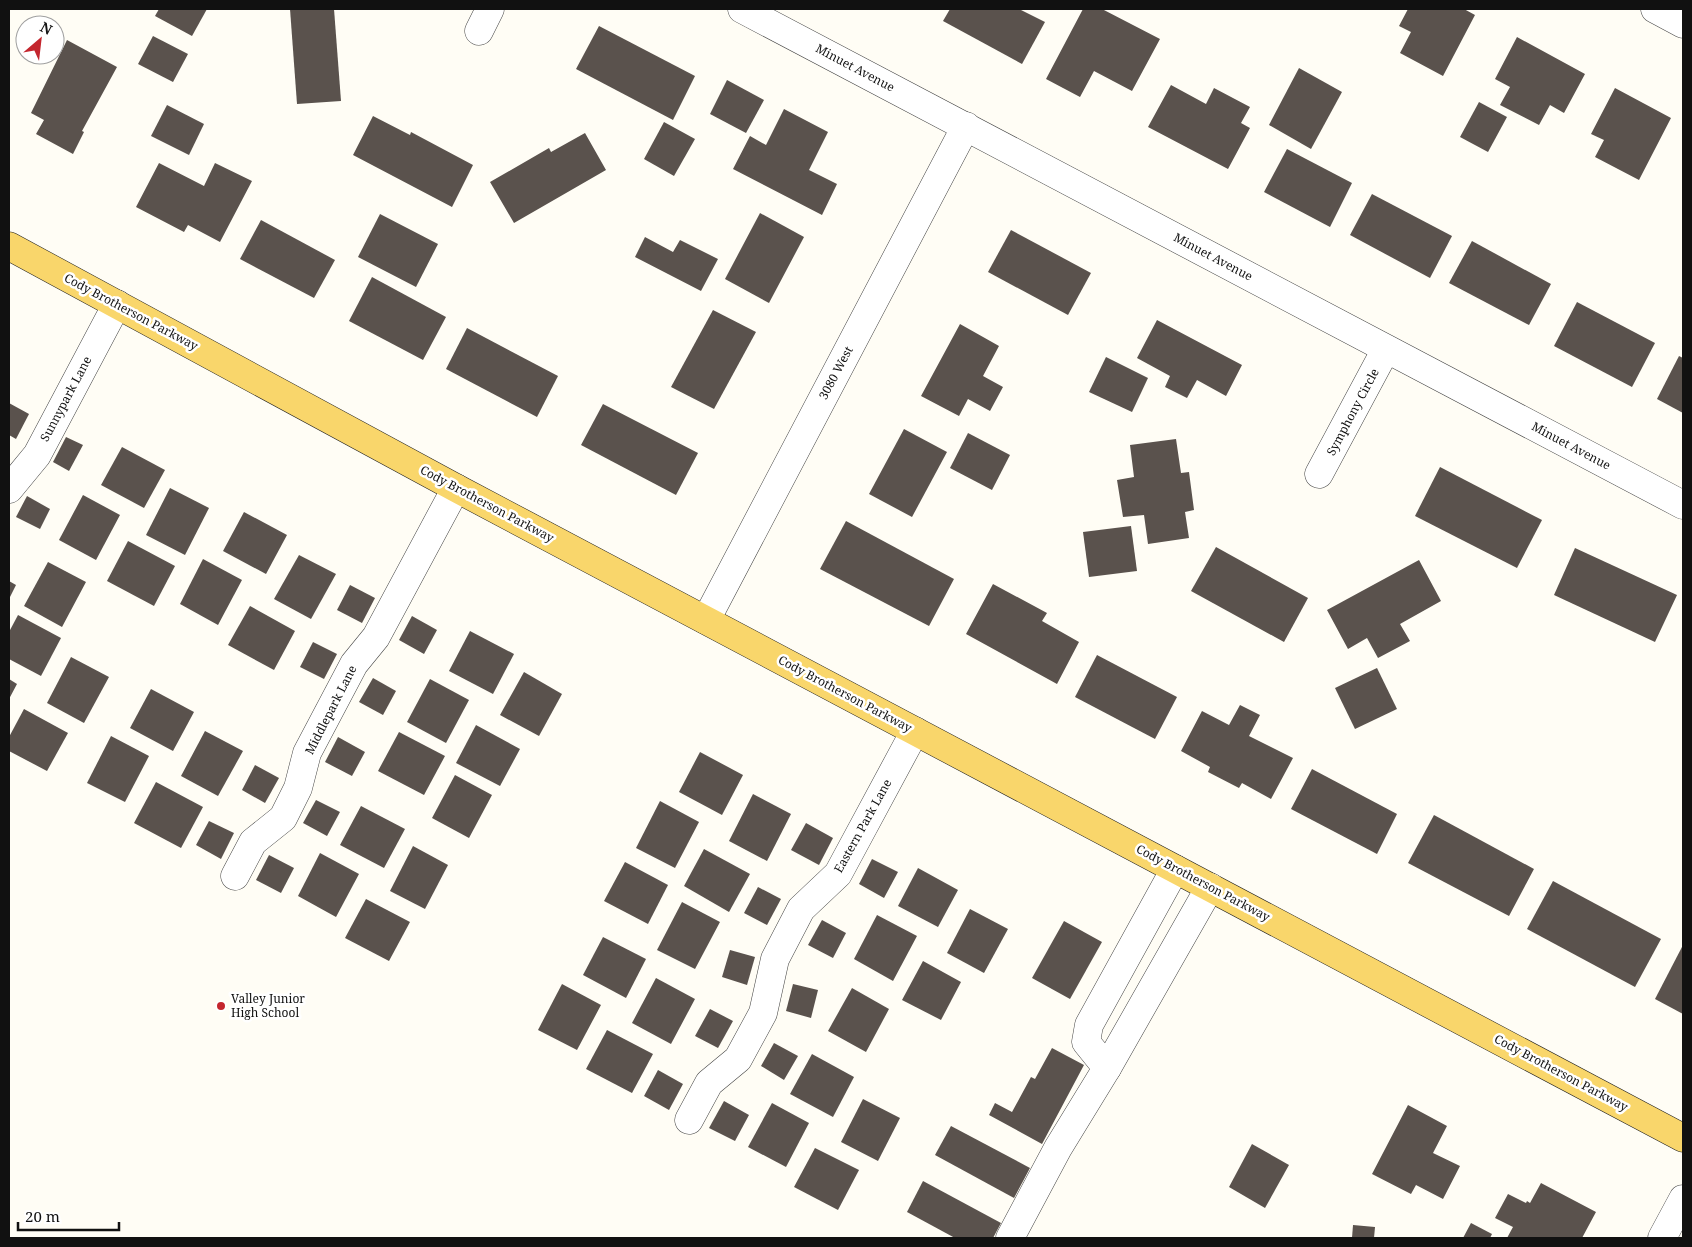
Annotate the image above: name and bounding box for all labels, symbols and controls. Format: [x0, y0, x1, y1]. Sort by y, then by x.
north arrow [15, 15, 65, 65]
text: N [37, 17, 56, 39]
street label: Minuet Avenue [813, 40, 898, 96]
street label: Minuet Avenue [1171, 229, 1256, 285]
street label: Cody Brotherson Parkway [61, 269, 201, 354]
street label: 3080 West [814, 343, 857, 402]
street label: Sunnypark Lane [36, 353, 95, 444]
street label: Symphony Circle [1322, 365, 1383, 458]
street label: Minuet Avenue [1529, 418, 1614, 474]
street label: Cody Brotherson Parkway [417, 461, 557, 546]
street label: Cody Brotherson Parkway [775, 651, 915, 736]
street label: Middlepark Lane [301, 662, 360, 757]
street label: Eastern Park Lane [830, 776, 895, 876]
street label: Cody Brotherson Parkway [1133, 840, 1273, 925]
place label: Valley Junior High School [231, 990, 305, 1021]
marker: Valley Junior High School [215, 1000, 227, 1012]
street label: Cody Brotherson Parkway [1491, 1030, 1631, 1115]
scale bar [18, 1200, 119, 1232]
text: 20 m [25, 1206, 60, 1226]

